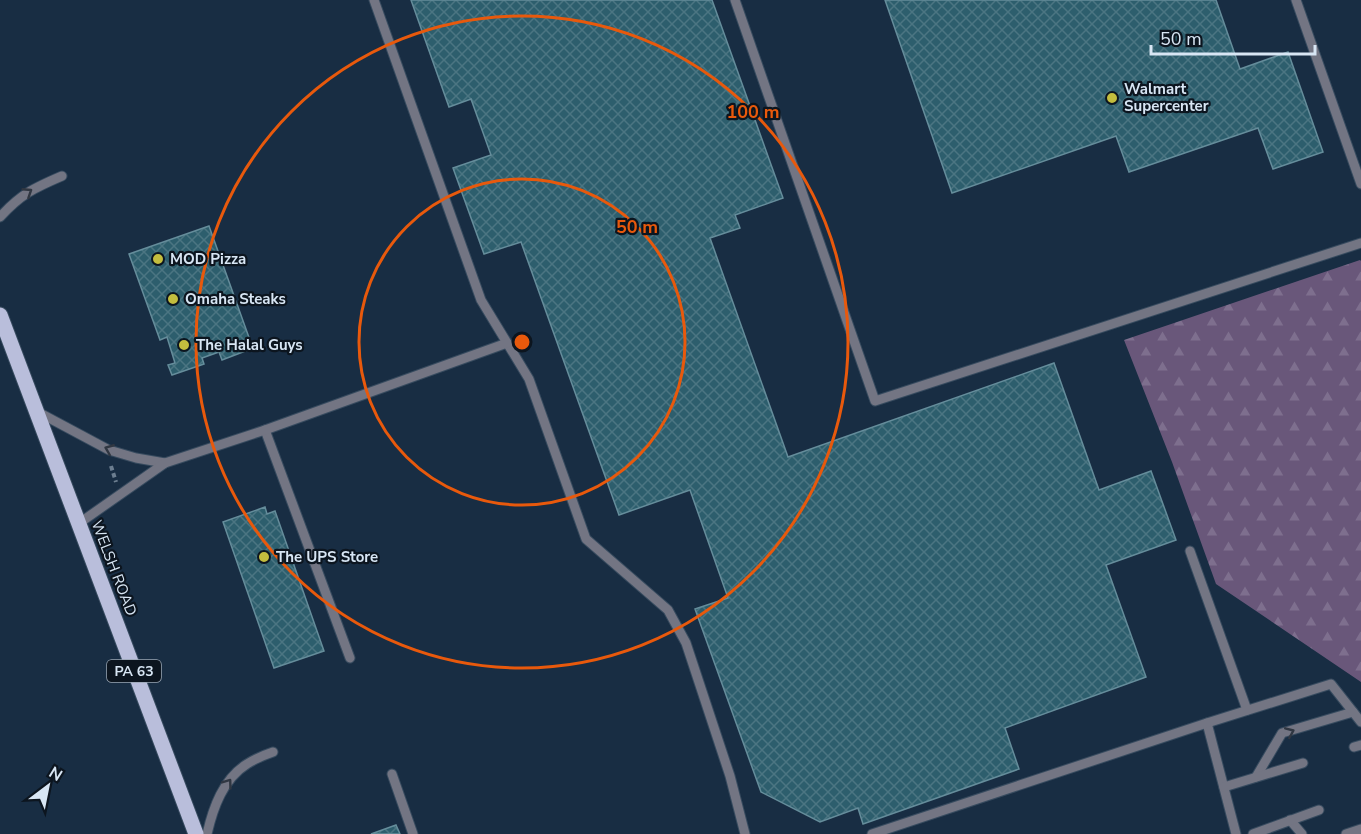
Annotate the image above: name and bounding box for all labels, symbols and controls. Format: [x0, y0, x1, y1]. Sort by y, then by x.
scale bar [1151, 18, 1314, 56]
text: 50 m [1160, 27, 1202, 51]
place label: Walmart Supercenter [1124, 79, 1209, 116]
marker: Walmart Supercenter [1105, 91, 1119, 105]
text: 100 m [726, 100, 780, 124]
one-way arrow [22, 188, 32, 200]
text: 50 m [616, 215, 658, 239]
place label: MOD Pizza [170, 249, 246, 269]
marker: MOD Pizza [151, 252, 165, 266]
place label: Omaha Steaks [185, 289, 286, 309]
marker: Omaha Steaks [166, 292, 180, 306]
centre of rings [512, 332, 532, 352]
place label: The Halal Guys [196, 335, 303, 355]
marker: The Halal Guys [177, 338, 191, 352]
one-way arrow [104, 444, 115, 456]
street label: WELSH ROAD [87, 517, 141, 619]
place label: The UPS Store [276, 547, 378, 567]
marker: The UPS Store [257, 550, 271, 564]
road number: PA 63 [107, 660, 161, 682]
one-way arrow [1283, 727, 1294, 739]
north arrow [18, 756, 78, 816]
text: N [45, 762, 66, 787]
one-way arrow [221, 778, 232, 789]

